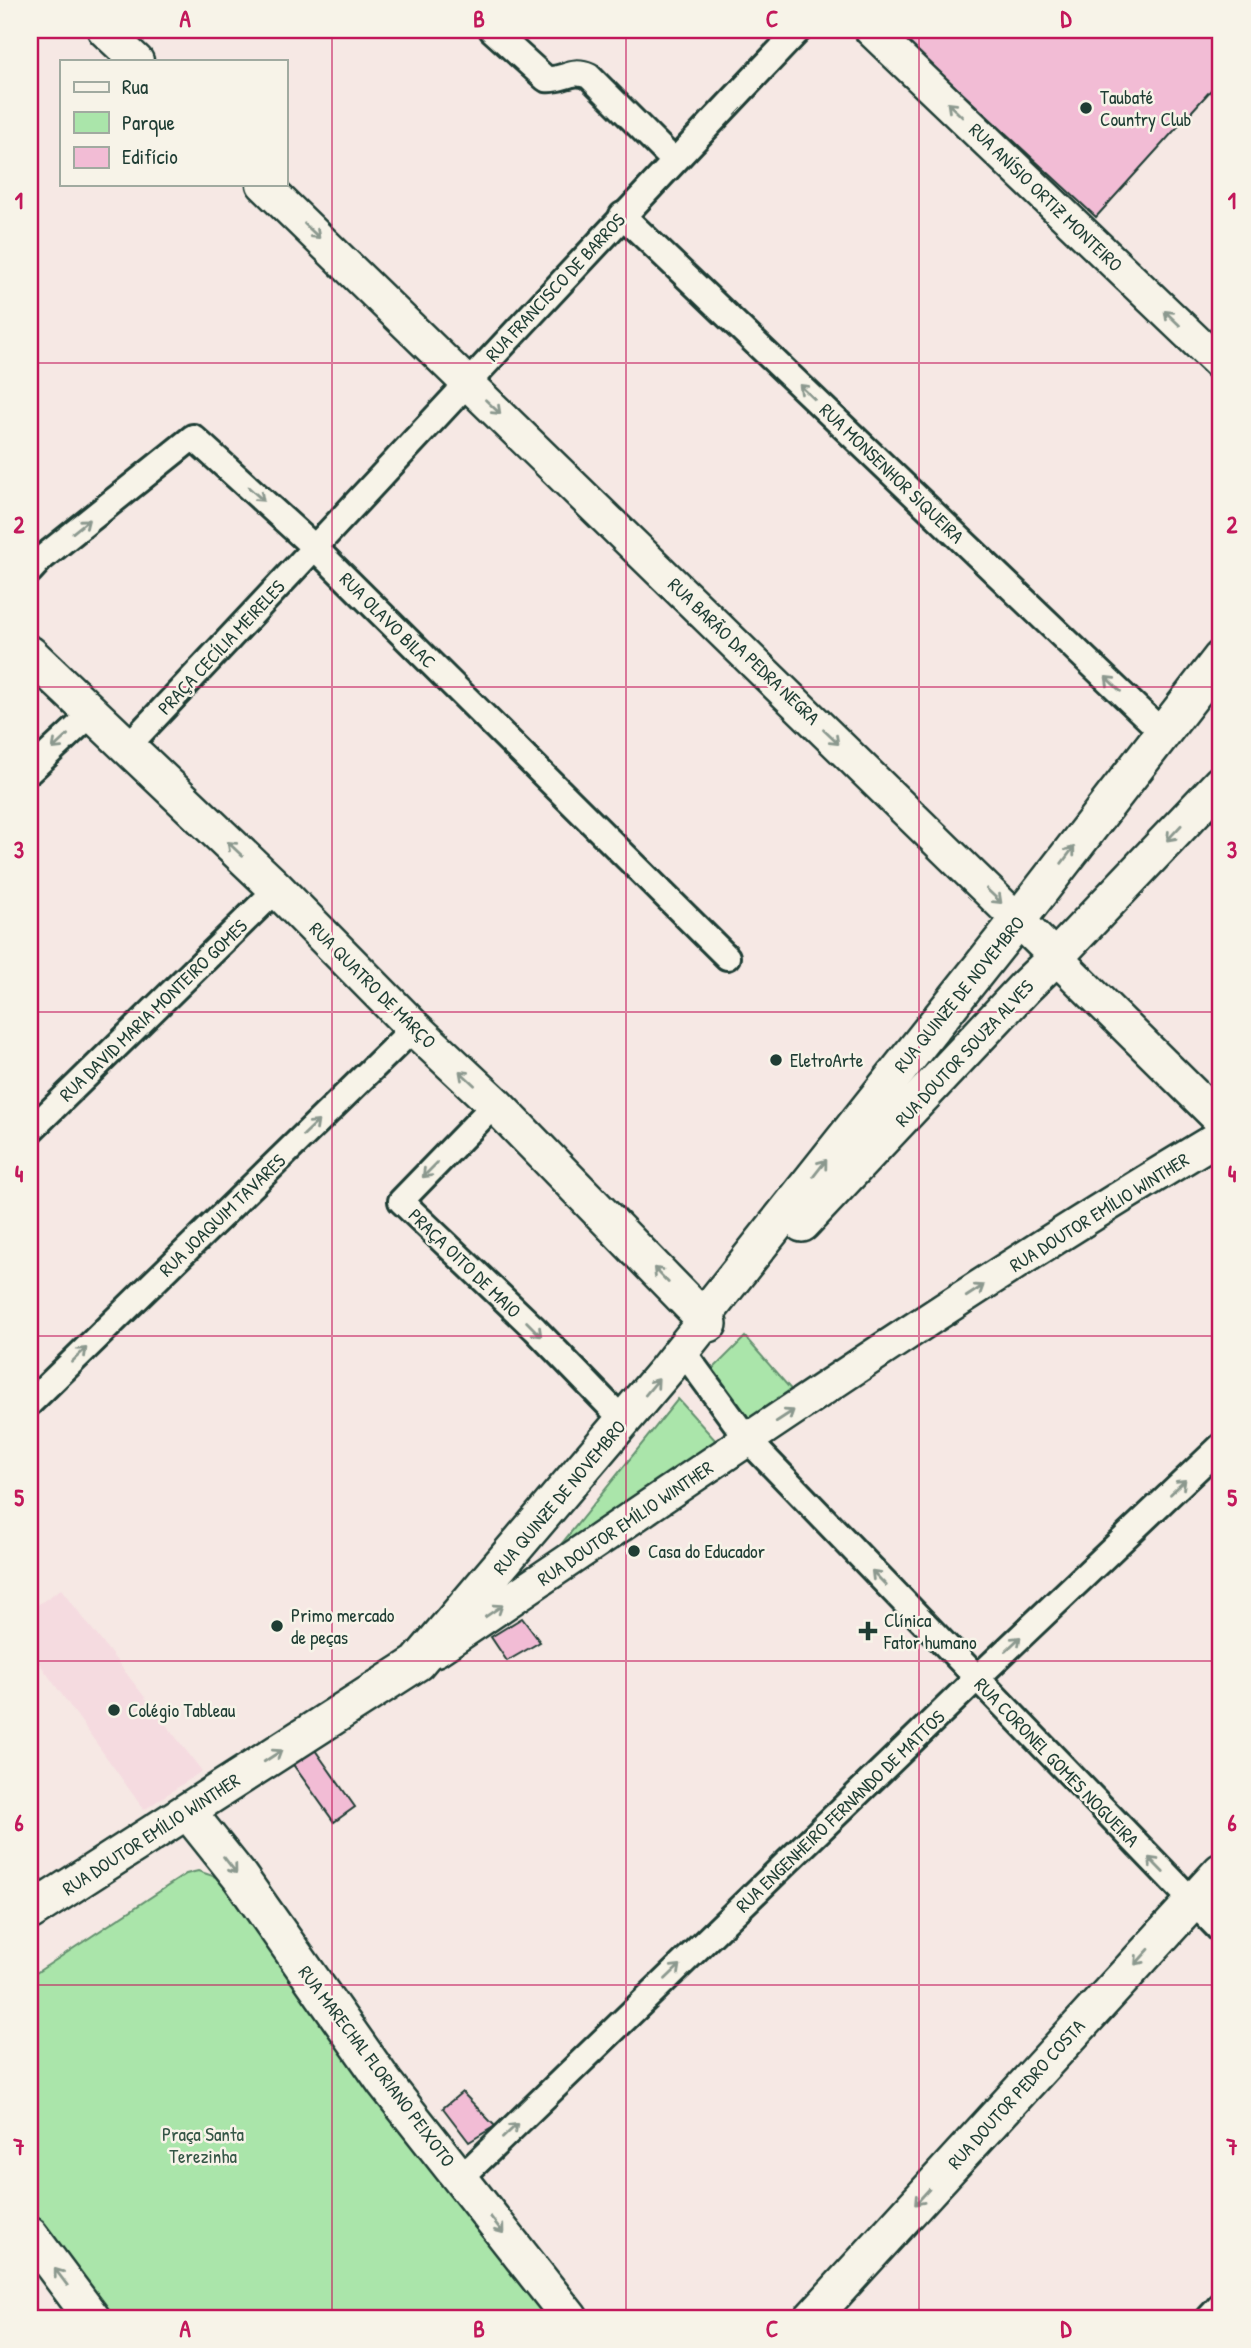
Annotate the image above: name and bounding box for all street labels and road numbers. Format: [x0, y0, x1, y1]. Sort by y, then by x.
street label: RUA ANÍSIO ORTIZ MONTEIRO [964, 117, 1128, 277]
street label: RUA FRANCISCO DE BARROS [479, 207, 631, 367]
street label: RUA MONSENHOR SIQUEIRA [814, 397, 970, 549]
street label: RUA OLAVO BILAC [334, 566, 442, 674]
street label: RUA BARÃO DA PEDRA NEGRA [663, 572, 825, 730]
street label: PRAÇA CECÍLIA MEIRELES [152, 574, 290, 720]
street label: RUA QUINZE DE NOVEMBRO [888, 910, 1030, 1078]
street label: RUA DAVID MARIA MONTEIRO GOMES [53, 913, 253, 1107]
street label: RUA QUATRO DE MARÇO [304, 916, 442, 1054]
street label: RUA DOUTOR SOUZA ALVES [889, 974, 1039, 1132]
street label: RUA DOUTOR EMÍLIO WINTHER [1004, 1146, 1194, 1278]
street label: RUA JOAQUIM TAVARES [153, 1148, 291, 1282]
street label: PRAÇA OITO DE MAIO [403, 1202, 527, 1324]
street label: RUA QUINZE DE NOVEMBRO [487, 1414, 631, 1580]
street label: RUA DOUTOR EMÍLIO WINTHER [532, 1454, 718, 1592]
street label: RUA CORONEL GOMES NOGUEIRA [969, 1672, 1145, 1852]
street label: RUA ENGENHEIRO FERNANDO DE MATTOS [730, 1704, 950, 1918]
street label: RUA DOUTOR EMÍLIO WINTHER [57, 1767, 245, 1901]
street label: RUA MARECHAL FLORIANO PEIXOTO [293, 1960, 461, 2172]
street label: RUA DOUTOR PEDRO COSTA [942, 2014, 1090, 2174]

